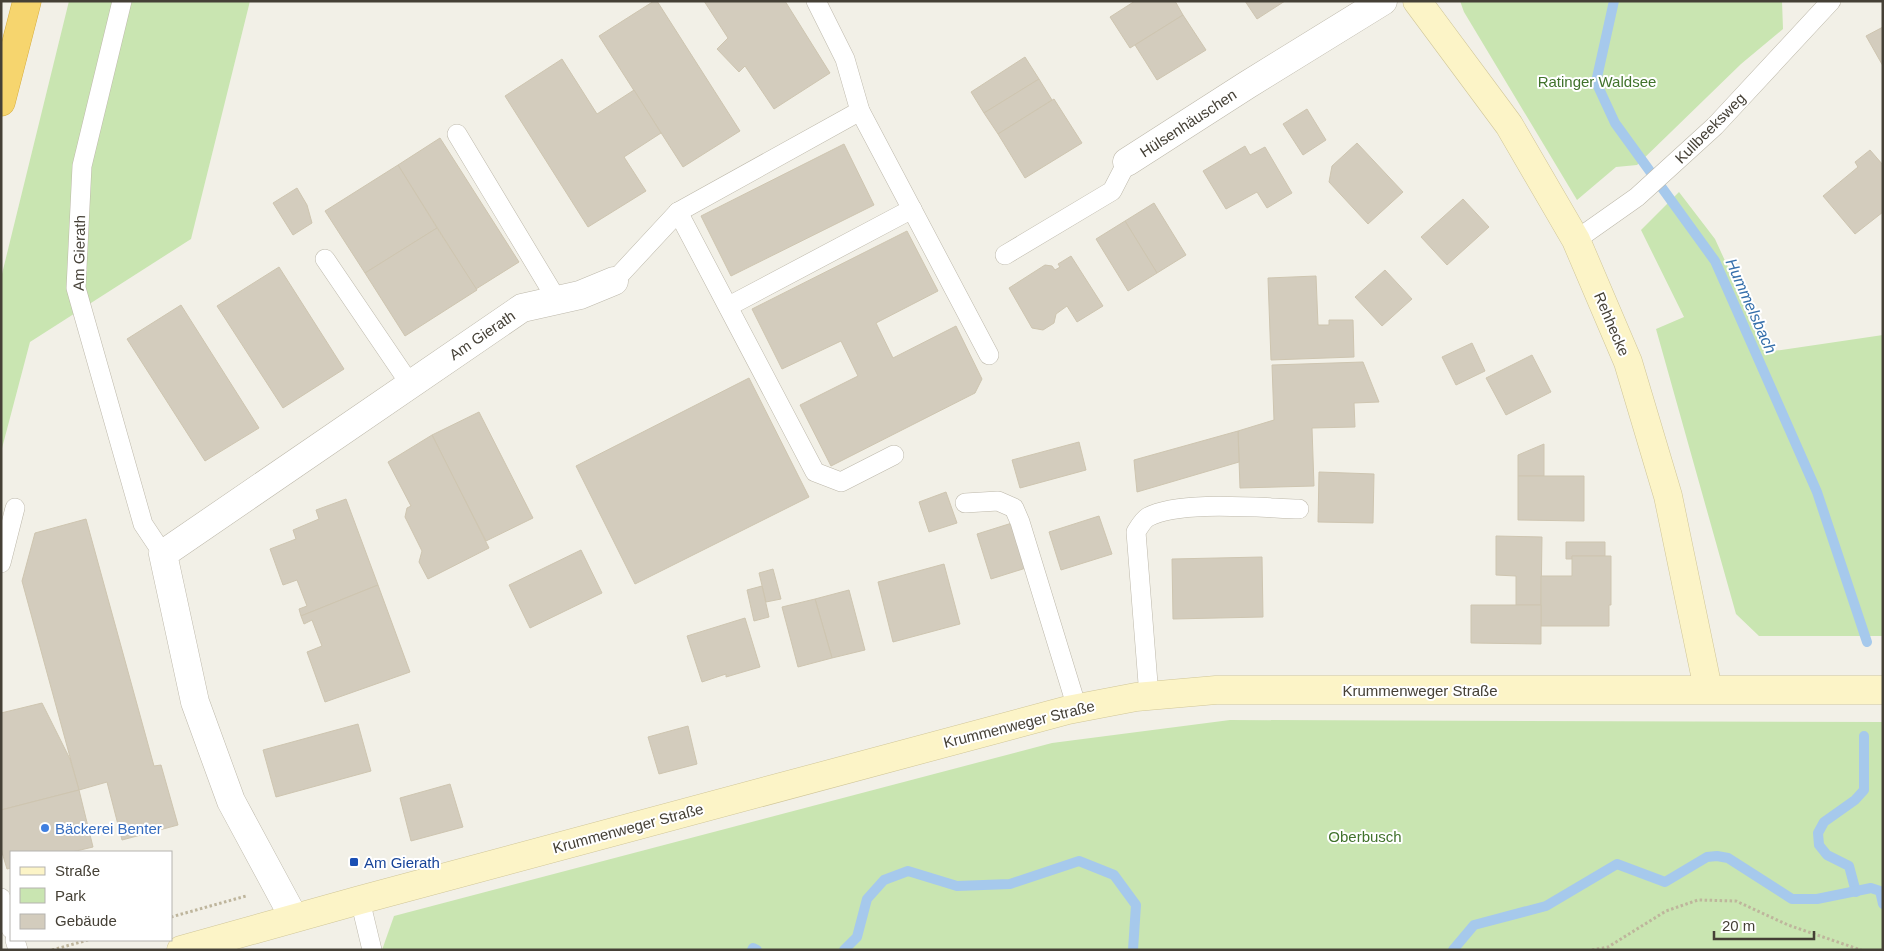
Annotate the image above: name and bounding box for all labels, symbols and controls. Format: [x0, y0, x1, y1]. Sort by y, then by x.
park label: Ratinger Waldsee [1538, 73, 1656, 90]
street label: Hülsenhäuschen [1137, 85, 1239, 161]
street label: Kullbeeksweg [1671, 89, 1749, 167]
street label: Am Gierath [70, 215, 88, 291]
water label: Hummelsbach [1722, 256, 1780, 356]
street label: Rehhecke [1591, 290, 1633, 358]
street label: Am Gierath [446, 307, 518, 363]
street label: Krummenweger Straße [1342, 682, 1498, 699]
street label: Krummenweger Straße [942, 697, 1096, 751]
street label: Krummenweger Straße [551, 800, 705, 856]
place label: Bäckerei Benter [55, 820, 162, 837]
marker: Bäckerei Benter [39, 822, 51, 834]
park label: Oberbusch [1328, 828, 1402, 845]
legend [10, 851, 172, 941]
place label: Am Gierath [364, 854, 440, 871]
marker: Am Gierath [348, 856, 360, 868]
text: Straße [55, 862, 100, 879]
text: Park [55, 887, 86, 904]
scale bar [1714, 908, 1814, 940]
text: Gebäude [55, 912, 117, 929]
text: 20 m [1722, 917, 1755, 934]

